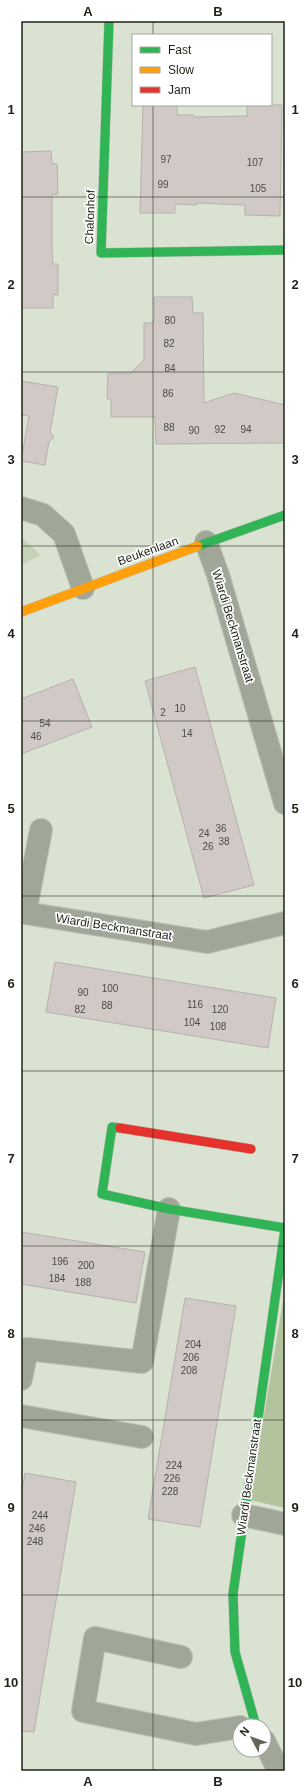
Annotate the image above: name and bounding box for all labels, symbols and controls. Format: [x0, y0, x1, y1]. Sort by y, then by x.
text: A [83, 4, 93, 19]
text: B [213, 4, 223, 19]
legend [132, 34, 272, 106]
text: Fast [168, 43, 192, 57]
text: Slow [168, 63, 194, 77]
text: Jam [168, 83, 191, 97]
text: 1 [7, 102, 15, 117]
text: 1 [291, 102, 299, 117]
house number: 97 [160, 154, 172, 165]
house number: 107 [247, 157, 264, 168]
house number: 99 [157, 179, 169, 190]
house number: 105 [250, 183, 267, 194]
street label: Chalonhof [82, 189, 98, 245]
text: 2 [7, 277, 15, 292]
text: 2 [291, 277, 299, 292]
house number: 80 [164, 315, 176, 326]
house number: 82 [163, 338, 175, 349]
house number: 84 [164, 363, 176, 374]
house number: 86 [162, 388, 174, 399]
house number: 88 [163, 422, 175, 433]
house number: 92 [214, 424, 226, 435]
house number: 94 [240, 424, 252, 435]
house number: 90 [188, 425, 200, 436]
text: 3 [7, 452, 15, 467]
text: 3 [291, 452, 299, 467]
street label: Beukenlaan [116, 534, 180, 568]
street label: Wiardi Beckmanstraat [209, 568, 257, 685]
text: 4 [7, 626, 15, 641]
text: 4 [291, 626, 299, 641]
house number: 10 [174, 703, 186, 714]
house number: 2 [160, 707, 166, 718]
house number: 54 [39, 718, 51, 729]
house number: 14 [181, 728, 193, 739]
house number: 46 [30, 731, 42, 742]
text: 5 [7, 801, 15, 816]
text: 5 [291, 801, 299, 816]
house number: 36 [215, 823, 227, 834]
house number: 24 [198, 828, 210, 839]
house number: 38 [218, 836, 230, 847]
house number: 26 [202, 841, 214, 852]
street label: Wiardi Beckmanstraat [55, 911, 174, 943]
text: 6 [7, 976, 15, 991]
text: 6 [291, 976, 299, 991]
house number: 100 [102, 983, 119, 994]
house number: 90 [77, 987, 89, 998]
house number: 116 [187, 999, 203, 1010]
house number: 88 [101, 1000, 113, 1011]
house number: 82 [74, 1004, 86, 1015]
house number: 120 [212, 1004, 229, 1015]
house number: 104 [184, 1017, 201, 1028]
house number: 108 [210, 1021, 227, 1032]
text: 7 [7, 1151, 15, 1166]
text: 7 [291, 1151, 299, 1166]
house number: 196 [52, 1256, 69, 1267]
house number: 200 [78, 1260, 95, 1271]
house number: 184 [49, 1273, 66, 1284]
house number: 188 [75, 1277, 92, 1288]
text: 8 [7, 1326, 15, 1341]
text: 8 [291, 1326, 299, 1341]
house number: 204 [185, 1339, 202, 1350]
house number: 206 [183, 1352, 200, 1363]
house number: 208 [181, 1365, 198, 1376]
street label: Wiardi Beckmanstraat [234, 1417, 264, 1536]
house number: 224 [166, 1460, 183, 1471]
house number: 226 [164, 1473, 181, 1484]
house number: 228 [162, 1486, 179, 1497]
text: 9 [7, 1500, 15, 1515]
text: 9 [291, 1500, 299, 1515]
house number: 244 [32, 1510, 49, 1521]
house number: 246 [29, 1523, 46, 1534]
house number: 248 [27, 1536, 44, 1547]
text: 10 [4, 1675, 18, 1690]
text: 10 [288, 1675, 302, 1690]
north arrow [232, 1718, 272, 1758]
text: N [237, 1724, 252, 1738]
text: A [83, 1774, 93, 1789]
text: B [213, 1774, 223, 1789]

